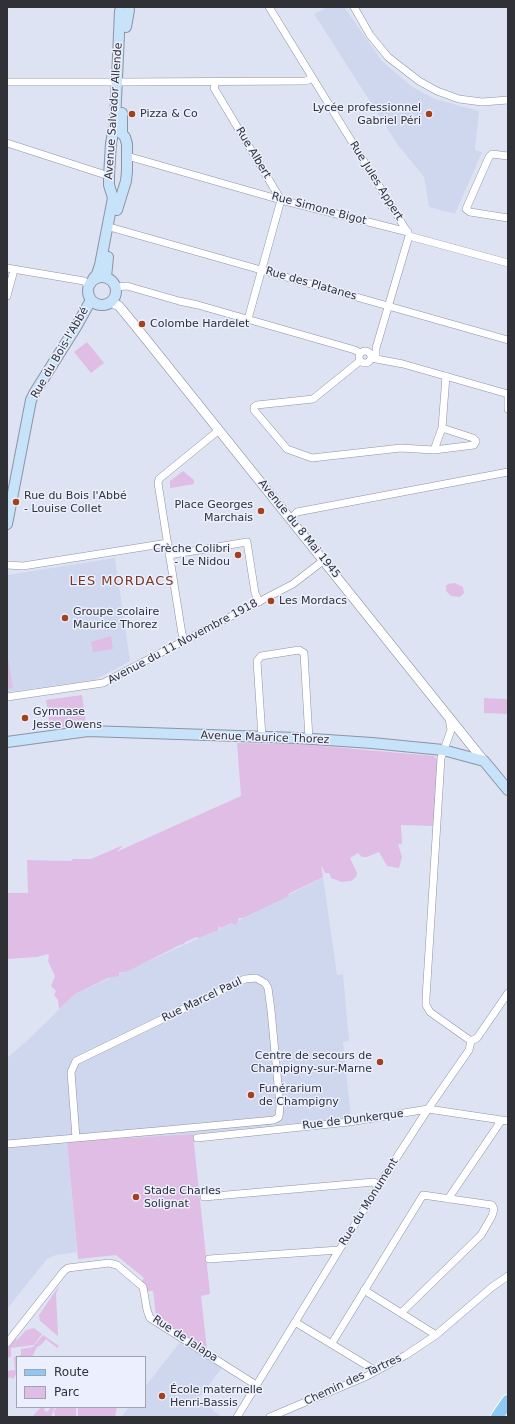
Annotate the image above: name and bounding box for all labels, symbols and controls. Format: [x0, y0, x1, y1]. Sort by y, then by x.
street label: Avenue Salvador Allende [103, 42, 125, 180]
place label: Lycée professionnel Gabriel Péri [313, 101, 421, 127]
place label: Pizza & Co [140, 107, 198, 121]
marker: Pizza & Co [127, 109, 137, 119]
marker: Lycée professionnel Gabriel Péri [424, 109, 434, 119]
street label: Rue Albert [233, 125, 273, 181]
street label: Rue Jules Appert [346, 139, 406, 223]
street label: Rue Simone Bigot [270, 190, 368, 228]
street label: Rue des Platanes [264, 265, 358, 303]
street label: Rue du Bois-l'Abbé [28, 305, 92, 401]
place label: Colombe Hardelet [150, 317, 249, 331]
marker: Colombe Hardelet [137, 319, 147, 329]
street label: Avenue du 8 Mai 1945 [255, 477, 343, 581]
place label: Rue du Bois l'Abbé - Louise Collet [24, 489, 127, 515]
marker: Rue du Bois l'Abbé - Louise Collet [11, 497, 21, 507]
place label: Place Georges Marchais [174, 498, 253, 524]
marker: Place Georges Marchais [256, 506, 266, 516]
place label: Crèche Colibri - Le Nidou [153, 542, 230, 568]
marker: Crèche Colibri - Le Nidou [233, 550, 243, 560]
district label: LES MORDACS [69, 574, 175, 590]
place label: Les Mordacs [279, 594, 347, 608]
marker: Les Mordacs [266, 596, 276, 606]
street label: Avenue du 11 Novembre 1918 [106, 597, 260, 687]
place label: Groupe scolaire Maurice Thorez [73, 605, 159, 631]
marker: Groupe scolaire Maurice Thorez [60, 613, 70, 623]
place label: Gymnase Jesse Owens [33, 705, 102, 731]
marker: Gymnase Jesse Owens [20, 713, 30, 723]
street label: Avenue Maurice Thorez [200, 729, 330, 747]
street label: Rue Marcel Paul [160, 975, 244, 1025]
place label: Centre de secours de Champigny-sur-Marne [251, 1049, 372, 1075]
marker: Centre de secours de Champigny-sur-Marne [375, 1057, 385, 1067]
place label: Funérarium de Champigny [259, 1082, 339, 1108]
marker: Funérarium de Champigny [246, 1090, 256, 1100]
street label: Rue de Dunkerque [302, 1107, 404, 1133]
street label: Rue du Monument [337, 1156, 401, 1248]
place label: Stade Charles Solignat [144, 1184, 221, 1210]
marker: Stade Charles Solignat [131, 1192, 141, 1202]
street label: Rue de Jalapa [150, 1313, 220, 1365]
street label: Chemin des Tartres [302, 1352, 404, 1408]
legend [16, 1356, 146, 1408]
text: Route [54, 1365, 89, 1379]
place label: École maternelle Henri-Bassis [170, 1383, 263, 1409]
text: Parc [54, 1385, 79, 1399]
marker: École maternelle Henri-Bassis [157, 1391, 167, 1401]

